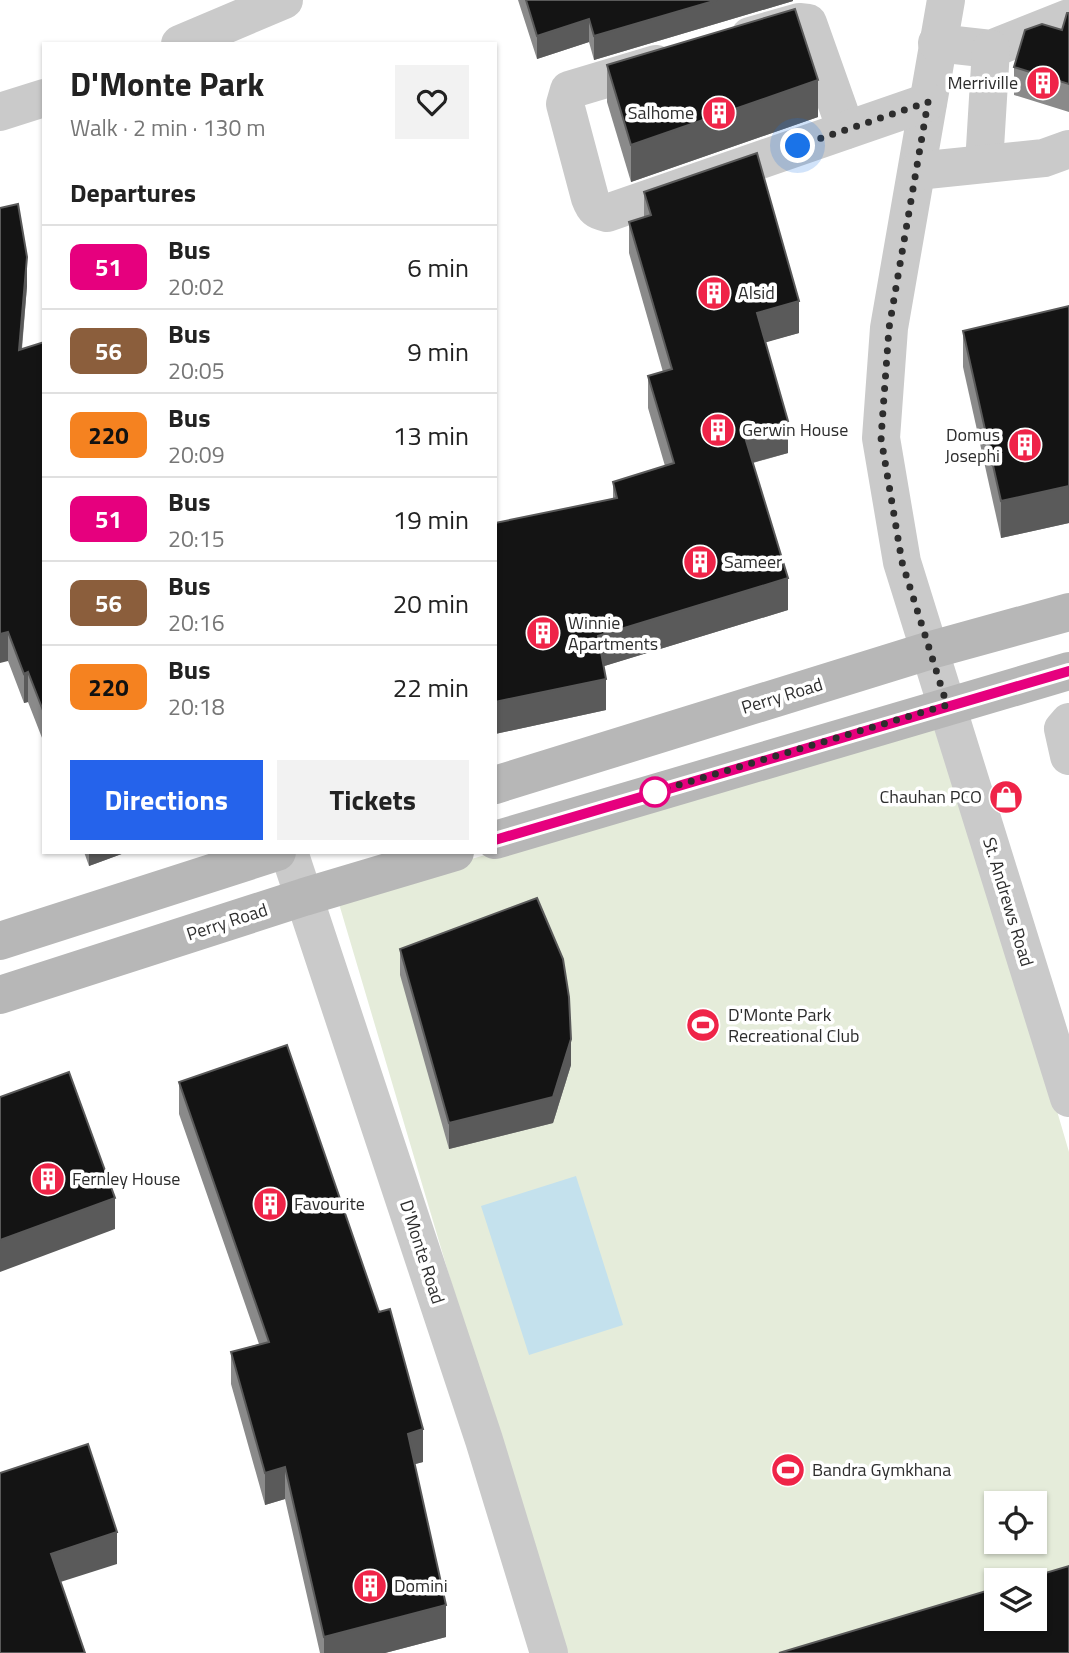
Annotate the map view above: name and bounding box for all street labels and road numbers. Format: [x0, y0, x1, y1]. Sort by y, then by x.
street label: Perry Road [738, 670, 826, 721]
street label: St. Andrews Road [976, 834, 1041, 970]
street label: Perry Road [183, 896, 271, 947]
street label: D'Monte Road [393, 1196, 452, 1307]

